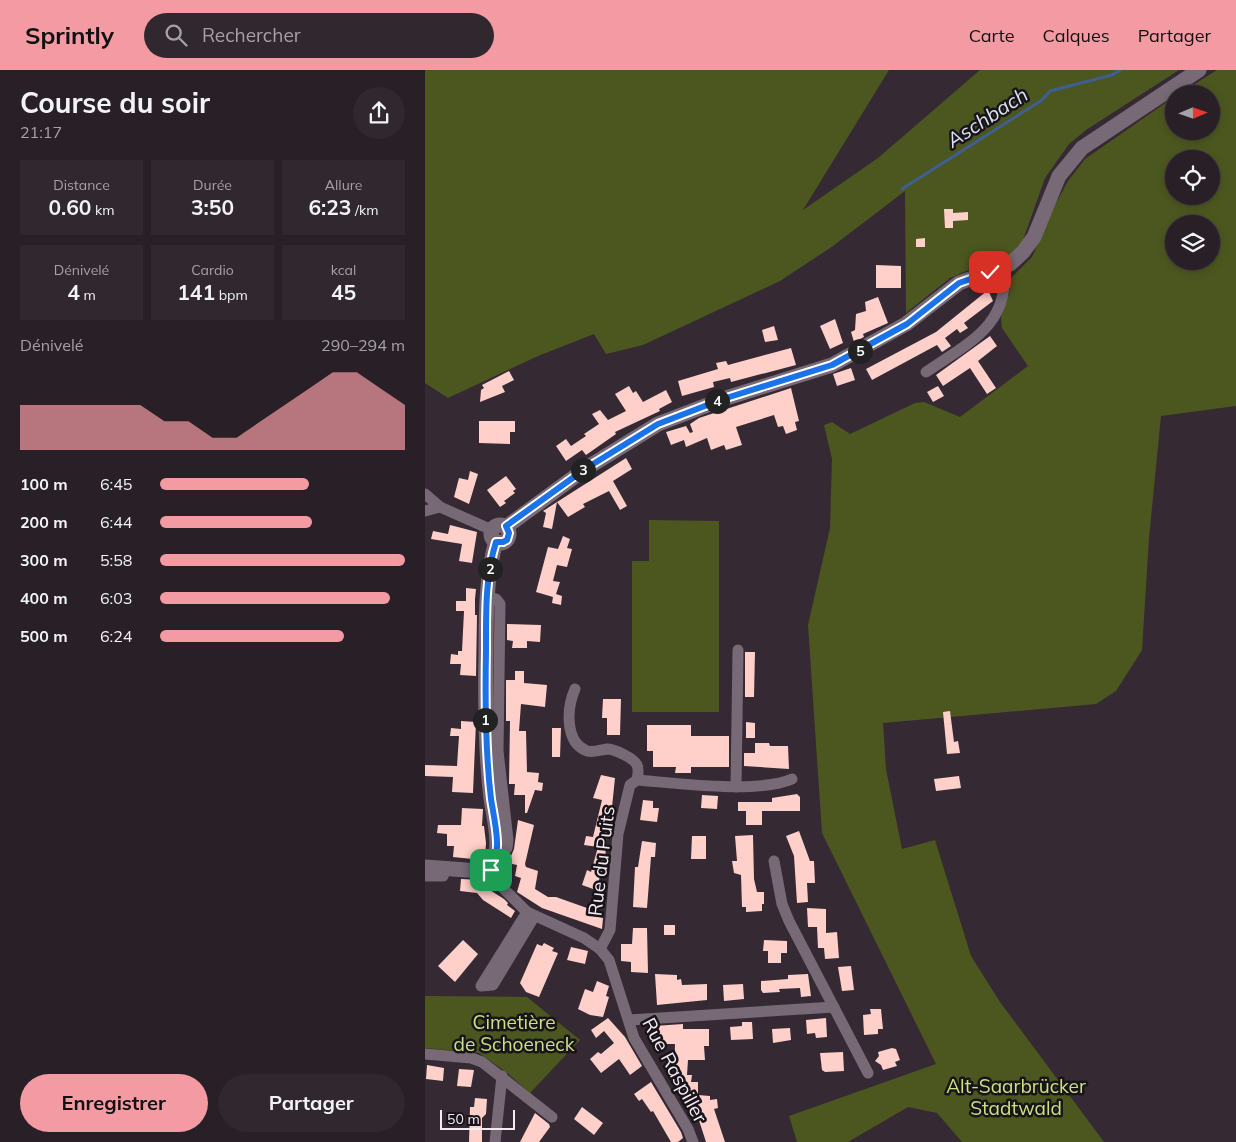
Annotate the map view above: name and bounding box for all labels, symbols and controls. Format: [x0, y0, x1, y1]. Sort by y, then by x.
search box [144, 13, 494, 58]
text: Sprintly [25, 20, 114, 50]
icon: search [162, 21, 190, 49]
text: Rechercher [202, 23, 301, 47]
text: Carte [969, 24, 1015, 47]
text: Calques [1043, 24, 1110, 47]
text: Partager [1138, 24, 1211, 47]
water label: Aschbach [941, 82, 1032, 153]
text: Course du soir [20, 85, 210, 120]
north arrow [1165, 85, 1220, 140]
map controls [1165, 85, 1220, 270]
button: share [353, 87, 405, 139]
text: 21:17 [20, 122, 62, 142]
button: locate [1165, 150, 1220, 205]
text: Distance [53, 176, 110, 194]
text: Durée [193, 176, 232, 194]
text: Allure [325, 176, 362, 194]
text: 0.60 [48, 194, 91, 220]
text: 3:50 [191, 194, 234, 220]
text: 6:23 [308, 194, 351, 220]
text: km [91, 201, 115, 219]
text: /km [351, 201, 379, 219]
button: layers [1165, 215, 1220, 270]
pin [969, 251, 1011, 293]
icon: check [976, 258, 1004, 286]
text: Dénivelé [54, 261, 109, 279]
text: Cardio [191, 261, 234, 279]
text: kcal [331, 261, 356, 279]
text: 4 [67, 279, 80, 305]
text: 141 [177, 279, 215, 305]
text: 45 [331, 279, 356, 305]
text: m [80, 286, 96, 304]
text: bpm [215, 286, 248, 304]
text: Dénivelé [20, 335, 83, 355]
text: 290–294 m [321, 335, 405, 355]
pin: 5 [847, 338, 873, 364]
text: 5 [856, 342, 865, 360]
pin: 4 [705, 388, 729, 414]
text: 4 [713, 392, 722, 410]
pin: 3 [571, 458, 595, 482]
text: 3 [579, 461, 588, 479]
text: 100 m [20, 474, 68, 494]
text: 6:45 [100, 474, 132, 494]
text: 200 m [20, 512, 68, 532]
text: 6:44 [100, 512, 132, 532]
text: 300 m [20, 550, 68, 570]
text: 5:58 [100, 550, 132, 570]
pin: 2 [477, 556, 503, 582]
text: 2 [486, 560, 495, 578]
text: 400 m [20, 588, 68, 608]
text: 6:03 [100, 588, 132, 608]
text: 500 m [20, 626, 68, 646]
text: 6:24 [100, 626, 132, 646]
pin: 1 [473, 708, 497, 732]
text: 1 [481, 711, 490, 729]
street label: Rue du Puits [582, 805, 620, 917]
pin [470, 849, 512, 891]
icon: arrive [477, 856, 505, 884]
park label: Cimetière de Schoeneck [454, 1010, 575, 1056]
street label: Rue Raspiller [637, 1013, 713, 1127]
button: Enregistrer [20, 1074, 208, 1132]
button: Partager [218, 1074, 405, 1132]
park label: Alt-Saarbrücker Stadtwald [946, 1074, 1086, 1120]
scale bar [440, 1107, 515, 1130]
text: 50 m [447, 1110, 480, 1128]

